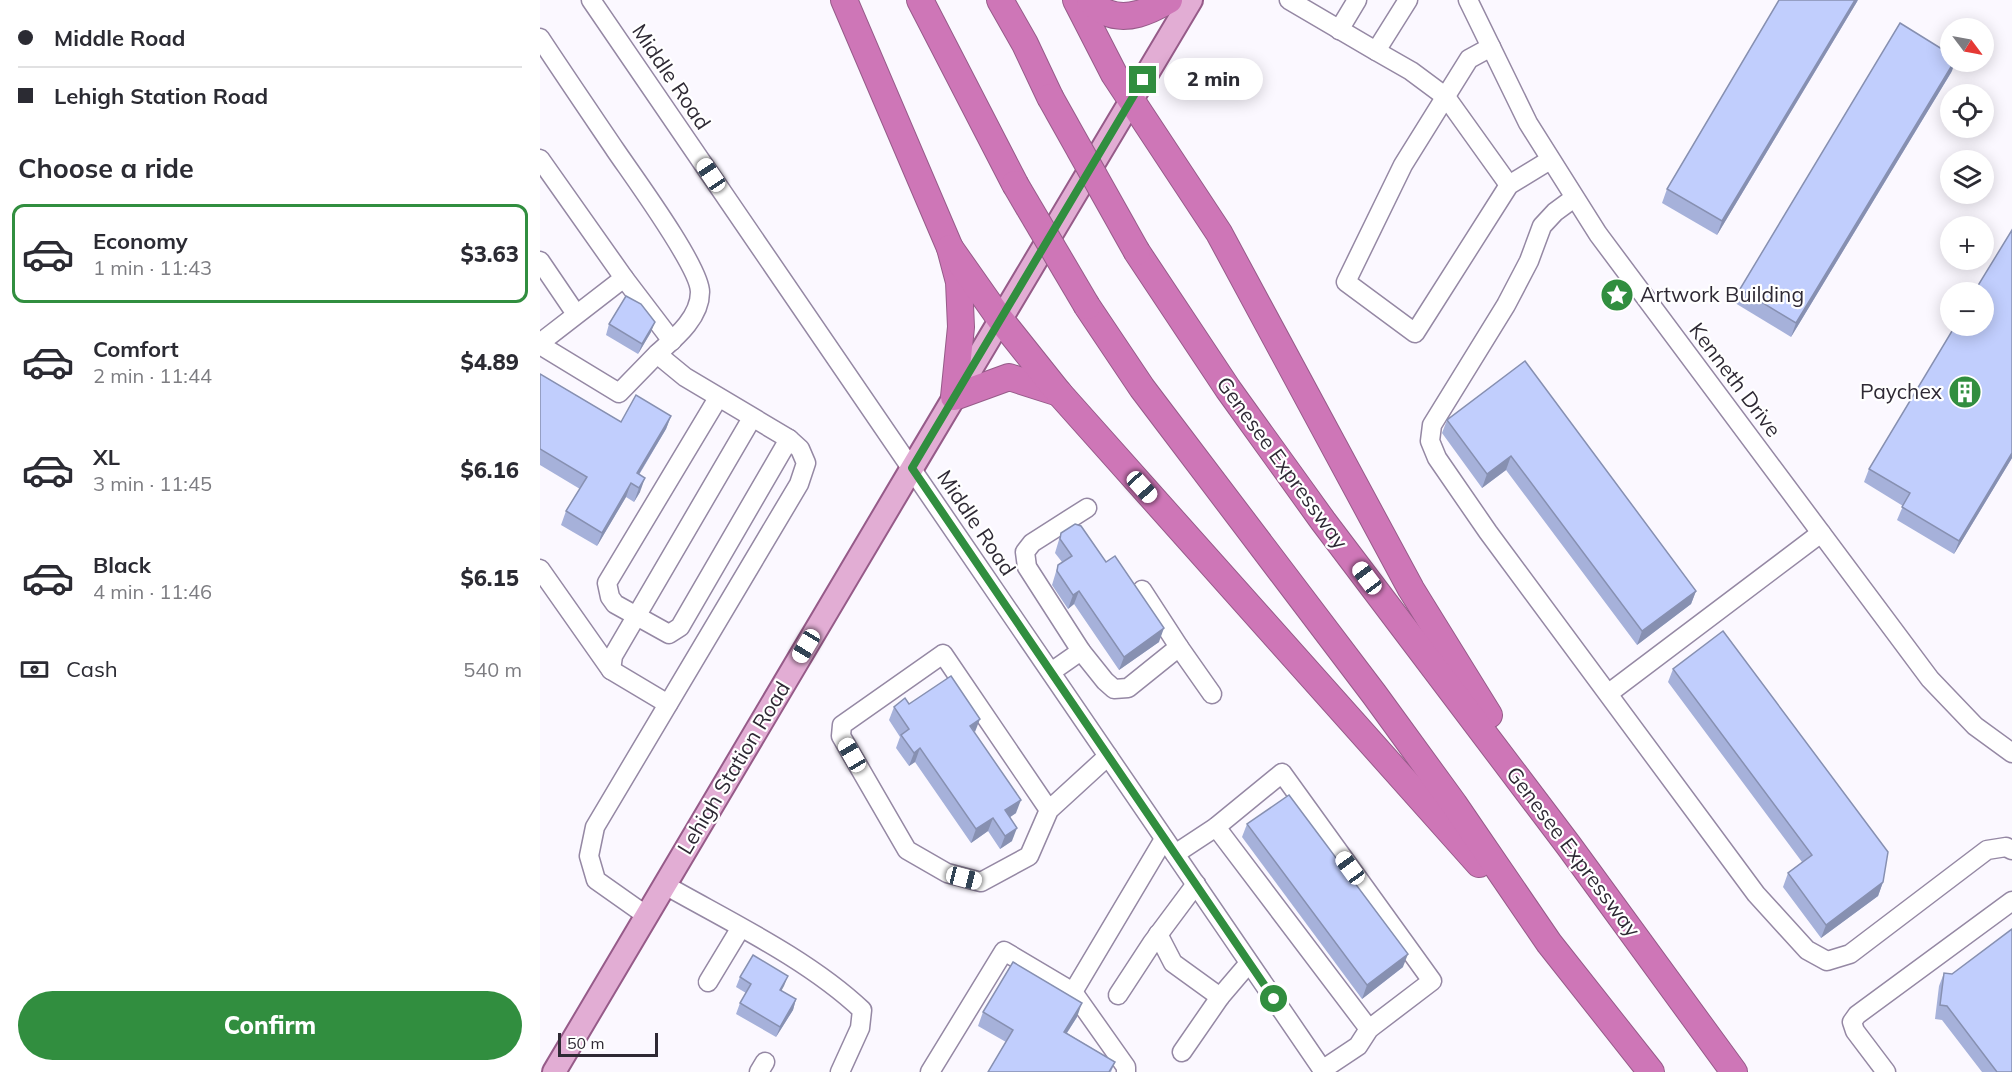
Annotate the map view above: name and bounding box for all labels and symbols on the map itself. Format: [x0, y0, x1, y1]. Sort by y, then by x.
north arrow [1940, 18, 1994, 72]
street label: Middle Road [627, 19, 717, 134]
callout: 2 min [1164, 59, 1263, 101]
route end [1129, 66, 1156, 93]
car [693, 155, 729, 195]
place icon: Artwork Building [1599, 277, 1635, 313]
place label: Artwork Building [1640, 281, 1804, 307]
street label: Kenneth Drive [1684, 317, 1787, 442]
street label: Genesee Expressway [1212, 371, 1354, 554]
building icon: Paychex [1947, 374, 1983, 410]
place label: Paychex [1860, 378, 1942, 404]
street label: Middle Road [932, 465, 1022, 580]
car [1123, 468, 1161, 506]
car [1349, 558, 1385, 598]
car [789, 626, 823, 666]
street label: Lehigh Station Road [671, 676, 795, 859]
car [835, 735, 869, 775]
street label: Genesee Expressway [1501, 761, 1646, 942]
car [1332, 848, 1368, 888]
car [944, 865, 984, 891]
route start [1260, 985, 1287, 1012]
scale bar [558, 1030, 658, 1058]

